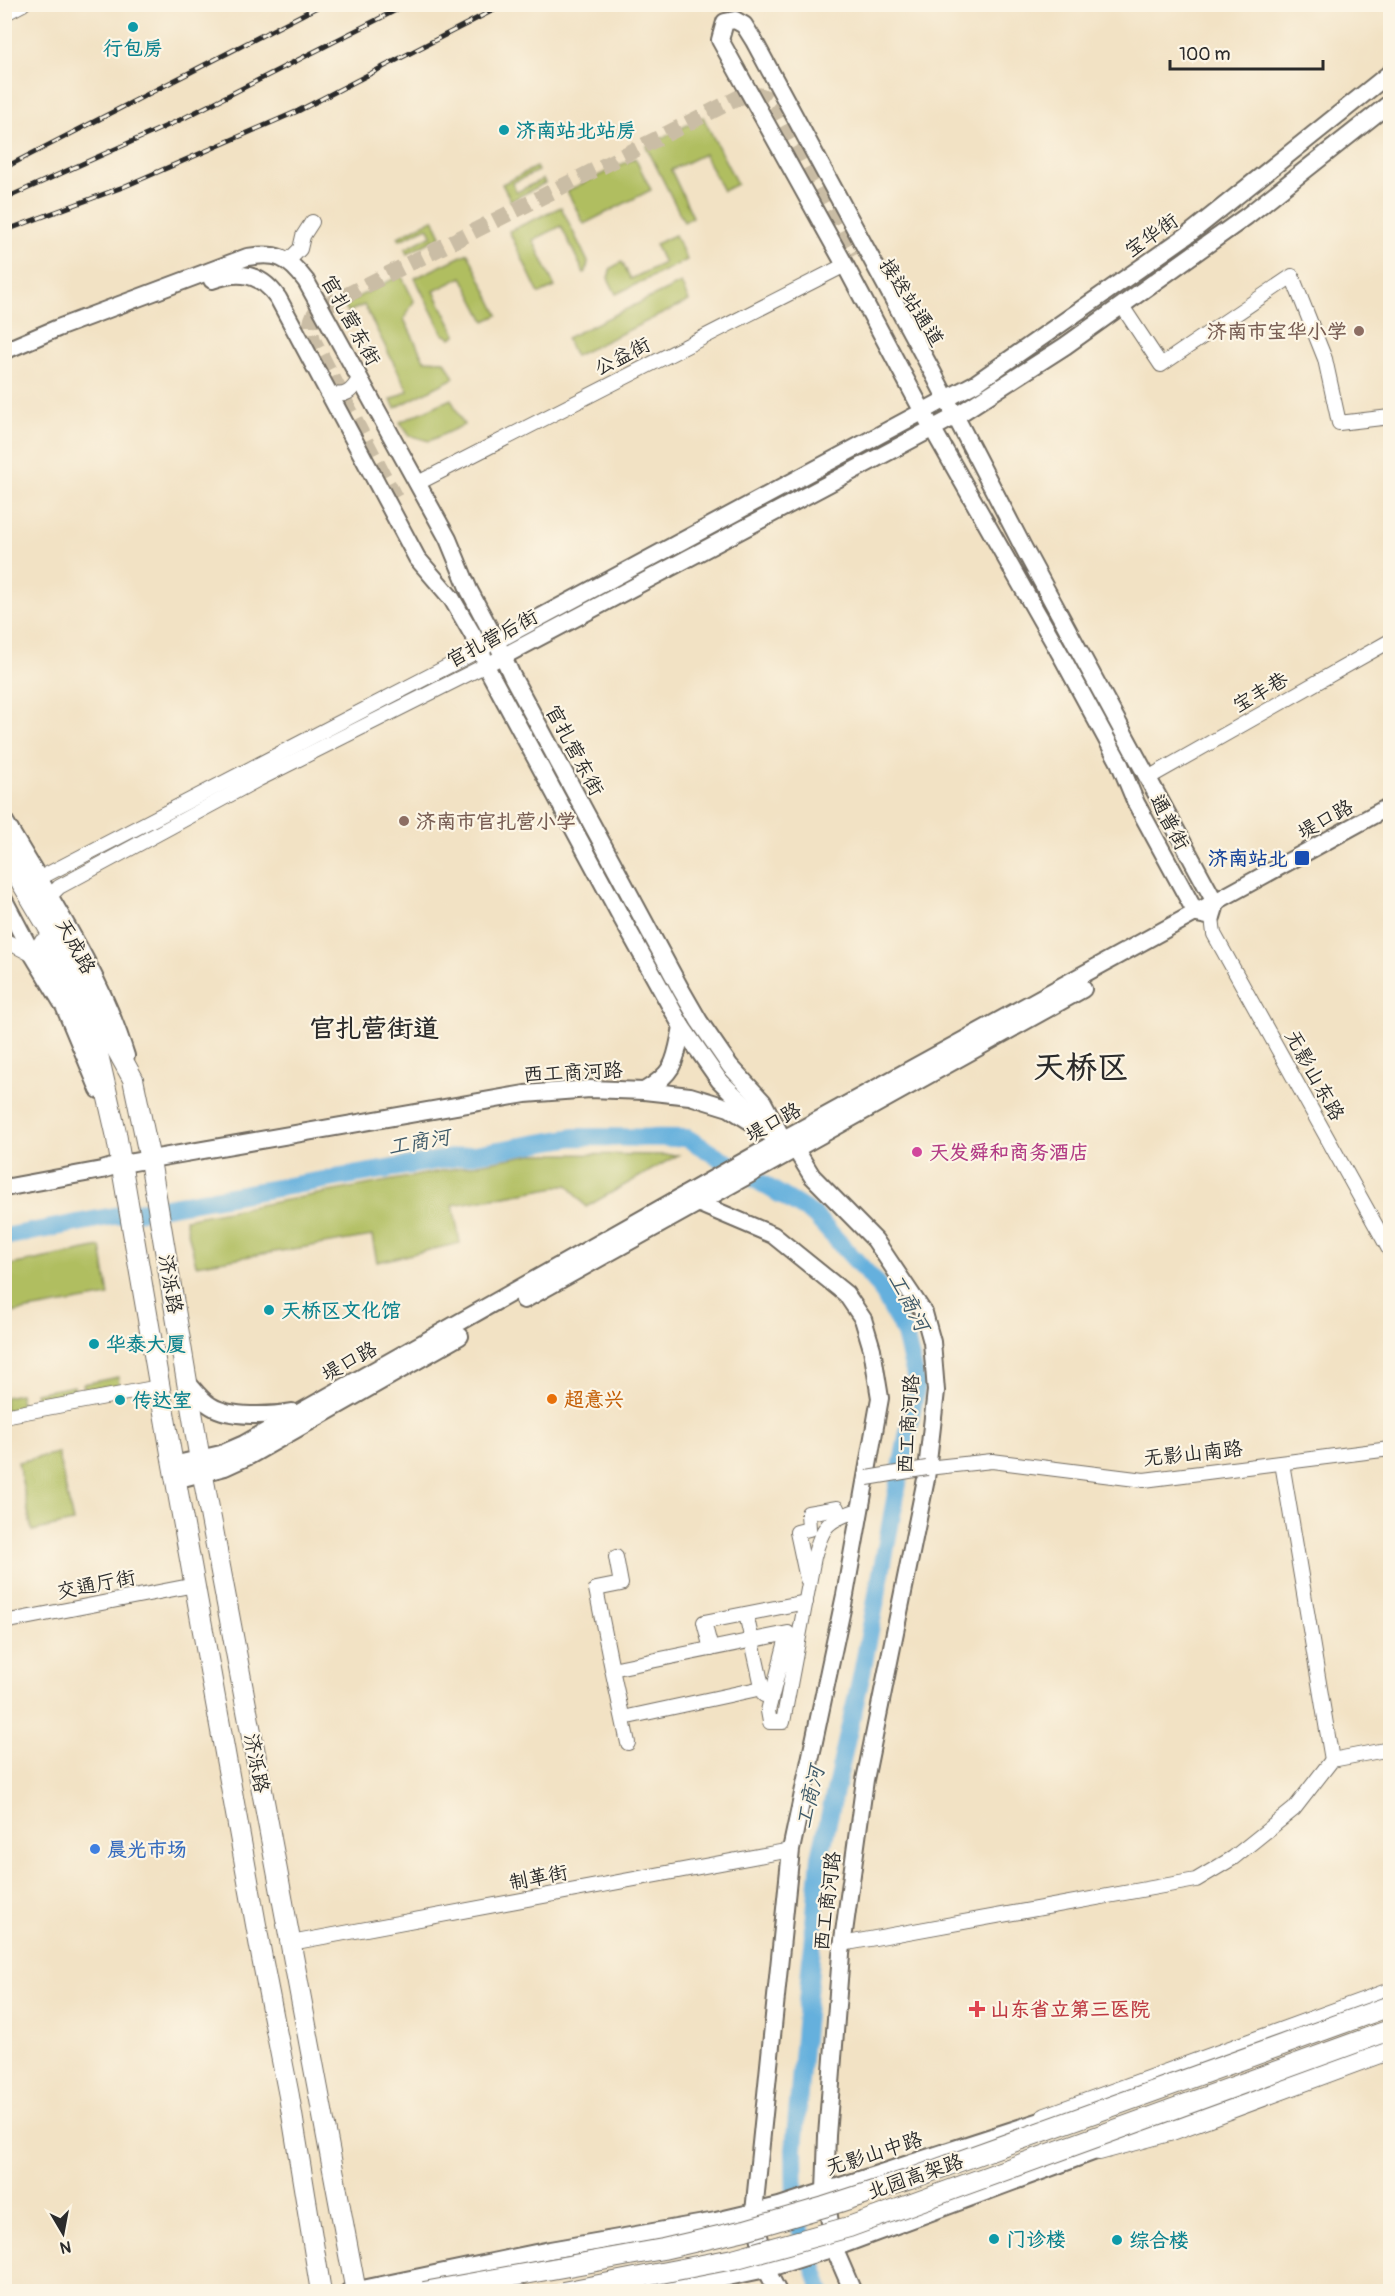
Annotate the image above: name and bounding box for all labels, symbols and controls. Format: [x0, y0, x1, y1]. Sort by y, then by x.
marker: 行包房 [126, 20, 140, 34]
scale bar [1170, 33, 1323, 71]
place label: 行包房 [103, 36, 163, 61]
text: 100 m [1179, 43, 1231, 66]
place label: 济南站北站房 [516, 118, 636, 143]
marker: 济南站北站房 [497, 123, 511, 137]
street label: 宝华街 [1120, 208, 1183, 263]
street label: 接送站通道 [874, 254, 949, 351]
street label: 官扎营东街 [315, 270, 386, 370]
place label: 济南市宝华小学 [1207, 319, 1347, 344]
marker: 济南市宝华小学 [1352, 324, 1366, 338]
street label: 公益街 [590, 332, 655, 381]
street label: 官扎营后街 [442, 604, 542, 673]
street label: 宝丰巷 [1228, 666, 1293, 718]
street label: 官扎营东街 [540, 700, 609, 800]
street label: 通普街 [1144, 790, 1195, 855]
street label: 堤口路 [1293, 793, 1358, 845]
place label: 济南市官扎营小学 [416, 809, 576, 834]
marker: 济南市官扎营小学 [397, 814, 411, 828]
place label: 济南站北 [1208, 846, 1288, 871]
marker: 济南站北 [1293, 849, 1311, 867]
street label: 天成路 [50, 914, 102, 979]
district label: 官扎营街道 [309, 1013, 439, 1045]
street label: 无影山东路 [1279, 1025, 1350, 1126]
district label: 天桥区 [1033, 1048, 1129, 1088]
street label: 西工商河路 [522, 1057, 625, 1088]
street label: 堤口路 [741, 1096, 806, 1148]
water label: 工商河 [386, 1123, 455, 1161]
place label: 天发舜和商务酒店 [929, 1140, 1089, 1165]
marker: 天发舜和商务酒店 [910, 1145, 924, 1159]
street label: 济泺路 [153, 1252, 188, 1317]
water label: 工商河 [882, 1268, 937, 1339]
place label: 天桥区文化馆 [281, 1298, 401, 1323]
marker: 天桥区文化馆 [262, 1303, 276, 1317]
place label: 华泰大厦 [106, 1332, 186, 1357]
street label: 堤口路 [317, 1335, 382, 1387]
marker: 华泰大厦 [87, 1337, 101, 1351]
street label: 西工商河路 [893, 1372, 925, 1475]
place label: 超意兴 [564, 1387, 624, 1412]
place label: 传达室 [132, 1388, 192, 1413]
marker: 超意兴 [545, 1392, 559, 1406]
marker: 传达室 [113, 1393, 127, 1407]
street label: 无影山南路 [1142, 1436, 1245, 1471]
street label: 交通厅街 [54, 1565, 138, 1604]
street label: 济泺路 [239, 1731, 275, 1796]
water label: 工商河 [790, 1760, 831, 1831]
place label: 晨光市场 [107, 1837, 187, 1862]
marker: 晨光市场 [88, 1842, 102, 1856]
street label: 西工商河路 [809, 1849, 846, 1952]
street label: 制革街 [506, 1859, 570, 1895]
place label: 山东省立第三医院 [990, 1997, 1150, 2022]
marker: 山东省立第三医院 [968, 2000, 986, 2018]
street label: 无影山中路 [823, 2126, 927, 2181]
street label: 北园高架路 [864, 2148, 967, 2205]
north arrow [33, 2203, 93, 2263]
place label: 门诊楼 [1006, 2227, 1066, 2252]
place label: 综合楼 [1129, 2228, 1189, 2253]
marker: 门诊楼 [987, 2232, 1001, 2246]
marker: 综合楼 [1110, 2233, 1124, 2247]
text: N [58, 2236, 72, 2258]

